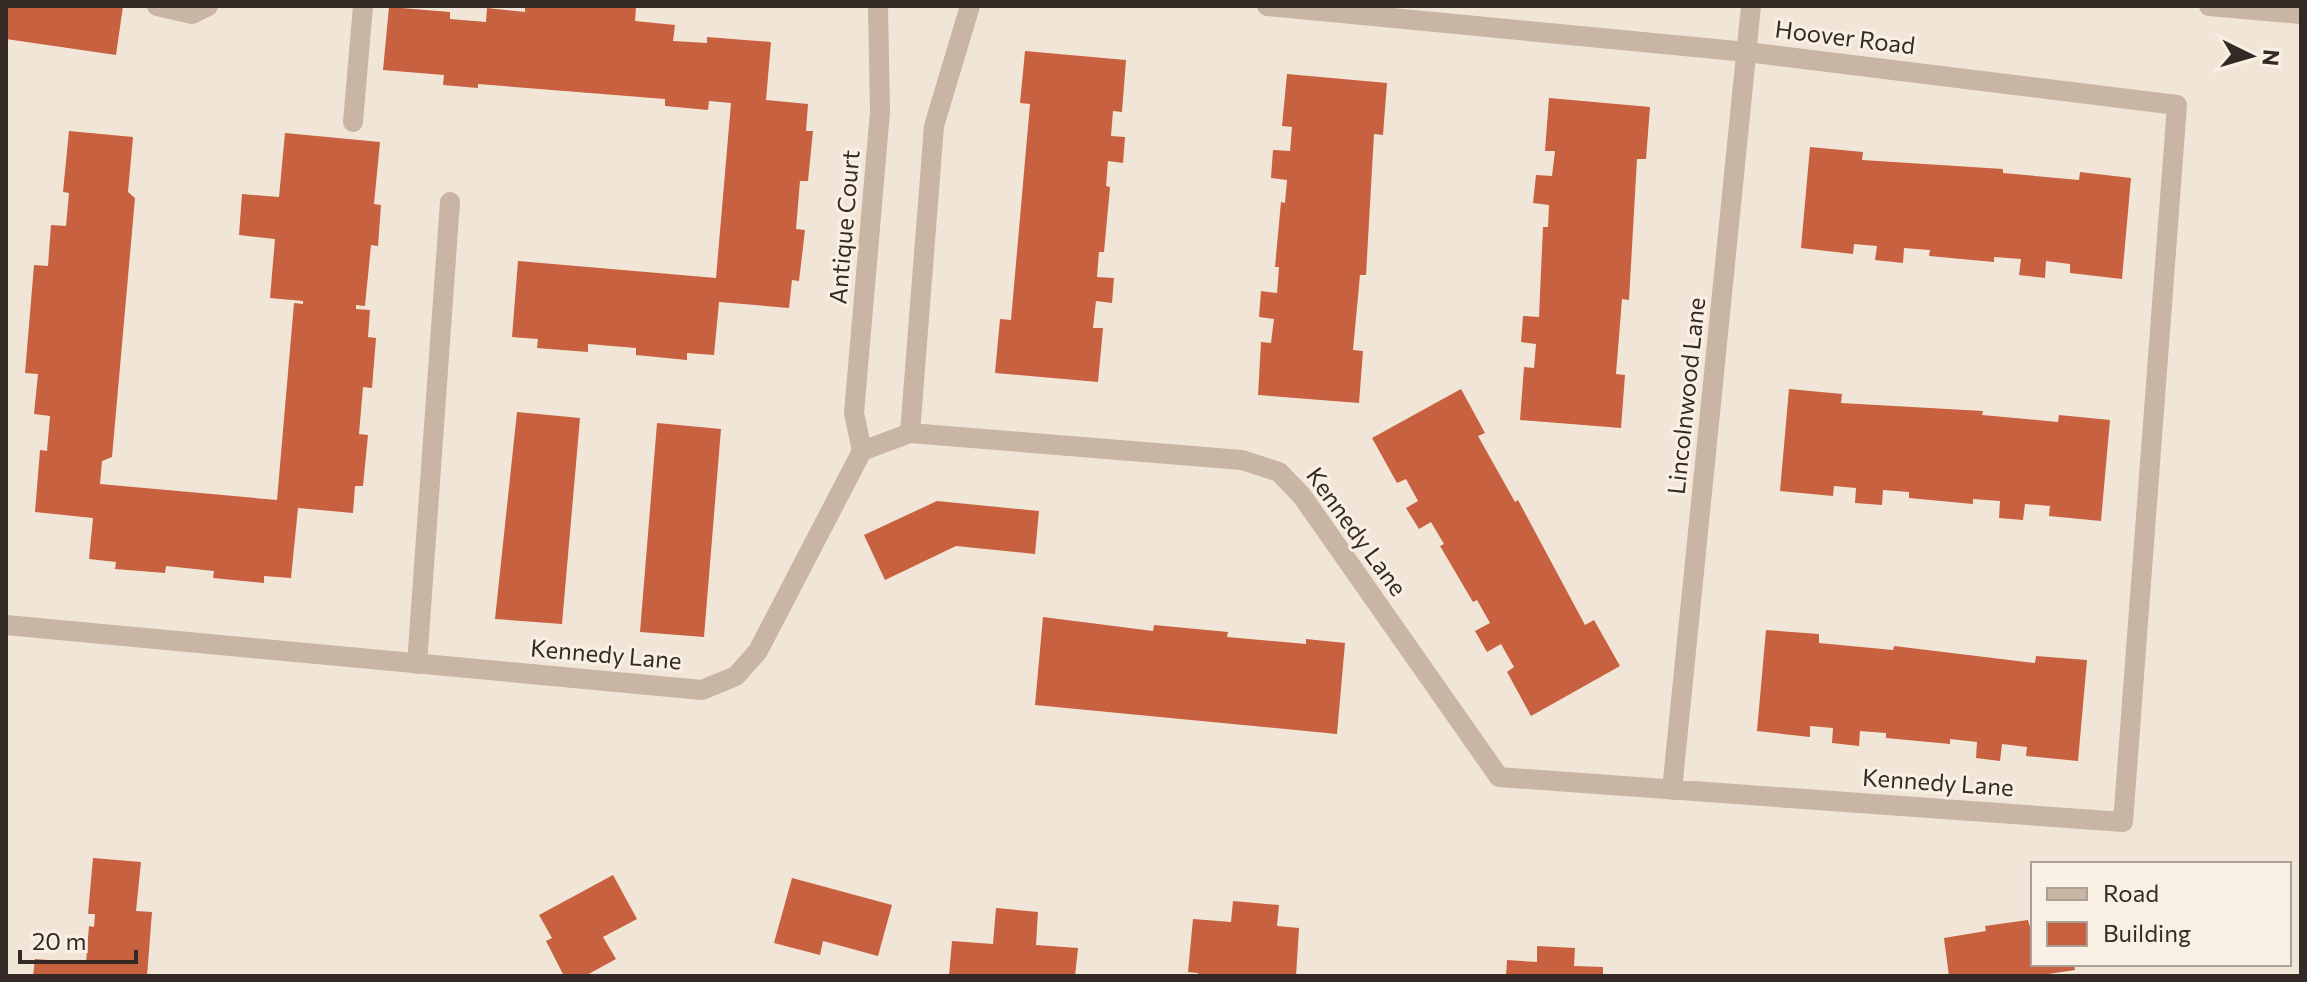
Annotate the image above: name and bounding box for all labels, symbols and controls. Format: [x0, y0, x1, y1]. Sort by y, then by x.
street label: Hoover Road [1773, 14, 1917, 59]
north arrow [2211, 16, 2291, 96]
text: N [2257, 48, 2286, 67]
street label: Antique Court [822, 148, 865, 305]
street label: Lincolnwood Lane [1661, 296, 1710, 496]
street label: Kennedy Lane [1301, 461, 1414, 601]
street label: Kennedy Lane [529, 632, 683, 675]
street label: Kennedy Lane [1861, 762, 2015, 801]
legend [2031, 862, 2291, 966]
text: Road [2103, 878, 2159, 907]
scale bar [20, 914, 136, 964]
text: Building [2103, 918, 2191, 947]
text: 20 m [32, 926, 86, 955]

